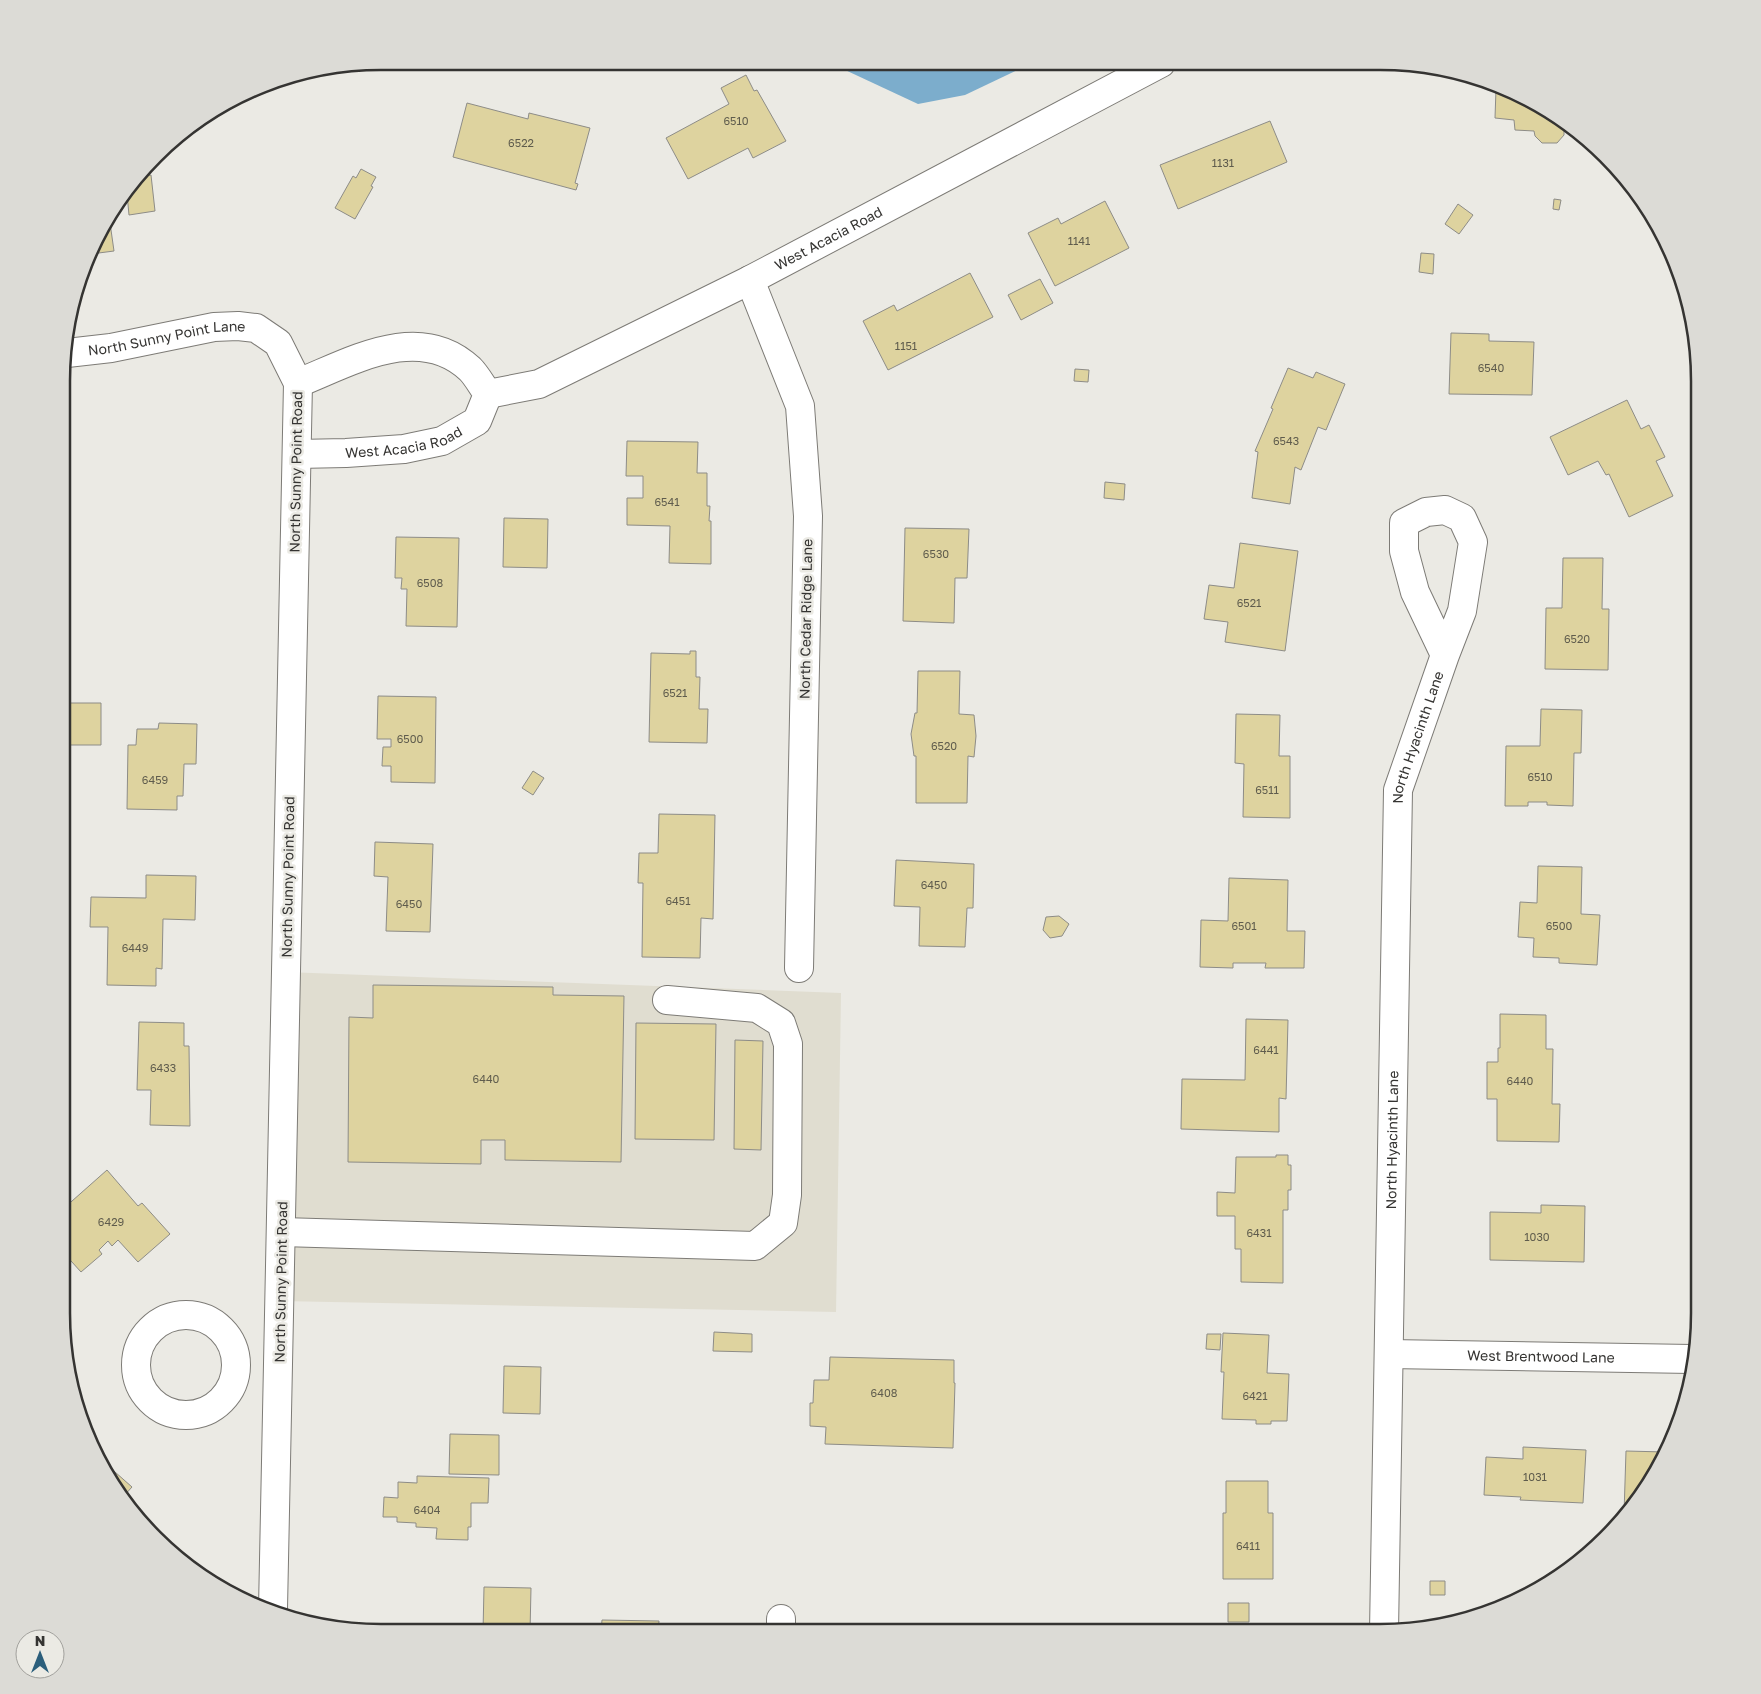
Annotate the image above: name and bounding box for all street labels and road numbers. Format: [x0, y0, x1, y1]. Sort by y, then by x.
street label: West Acacia Road [771, 203, 885, 274]
street label: North Sunny Point Lane [87, 317, 246, 359]
street label: North Sunny Point Road [286, 391, 305, 553]
street label: West Acacia Road [345, 422, 465, 461]
street label: North Cedar Ridge Lane [796, 539, 815, 699]
street label: North Hyacinth Lane [1389, 669, 1447, 804]
street label: North Sunny Point Road [278, 796, 297, 958]
street label: North Hyacinth Lane [1382, 1070, 1401, 1210]
street label: North Sunny Point Road [271, 1201, 290, 1363]
street label: West Brentwood Lane [1467, 1346, 1615, 1366]

